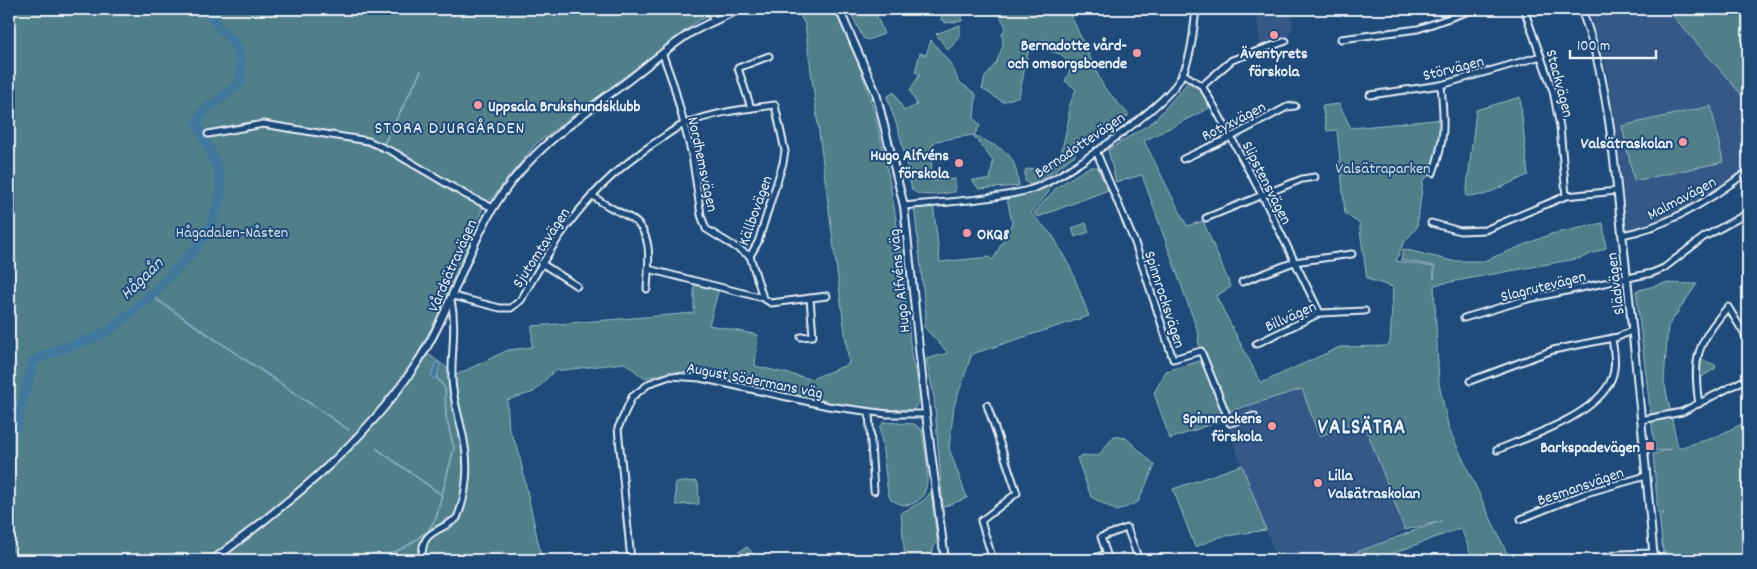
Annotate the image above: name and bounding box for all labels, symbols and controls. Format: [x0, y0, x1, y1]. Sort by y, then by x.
scale bar [1570, 28, 1656, 60]
marker: Äventyrets förskola [1268, 29, 1280, 41]
place label: Bernadotte vård- och omsorgsboende [1008, 35, 1127, 76]
text: 100 m [1577, 36, 1610, 58]
place label: Äventyrets förskola [1240, 43, 1308, 84]
marker: Bernadotte vård- och omsorgsboende [1131, 47, 1143, 59]
street label: Stackvägen [1538, 47, 1579, 120]
street label: Störvägen [1421, 51, 1487, 88]
place label: Uppsala Brukshundsklubb [488, 96, 640, 119]
street label: Rotyxvägen [1198, 96, 1270, 148]
marker: Uppsala Brukshundsklubb [472, 99, 484, 111]
street label: Bernadottevägen [1030, 107, 1130, 185]
street label: Nordhemsvägen [680, 115, 723, 214]
district label: STORA DJURGÅRDEN [375, 117, 525, 142]
place label: Valsätraskolan [1581, 133, 1673, 156]
marker: Valsätraskolan [1677, 136, 1689, 148]
street label: Slipstensvägen [1235, 137, 1297, 229]
place label: Hugo Alfvéns förskola [870, 145, 950, 186]
marker: Hugo Alfvéns förskola [953, 157, 965, 169]
park label: Valsätraparken [1336, 158, 1430, 181]
street label: Malmavägen [1644, 171, 1721, 227]
street label: Källbovägen [733, 173, 780, 249]
street label: Sjutomtavägen [507, 204, 577, 293]
street label: Vårdsätravägen [423, 216, 484, 316]
park label: Hågadalen-Nåsten [176, 222, 288, 245]
place label: OKQ8 [977, 224, 1010, 247]
marker: OKQ8 [961, 227, 973, 239]
street label: Hugo Alfvéns väg [884, 228, 917, 334]
street label: Spinnrocksvägen [1137, 248, 1190, 351]
street label: Slädvägen [1601, 251, 1632, 316]
water label: Hågaån [115, 252, 171, 307]
street label: Slagrutevägen [1498, 266, 1589, 309]
street label: Billvägen [1262, 296, 1320, 339]
street label: August Södermans väg [684, 357, 825, 406]
place label: Spinnrockens förskola [1183, 408, 1263, 449]
district label: VALSÄTRA [1318, 414, 1406, 444]
marker: Spinnrockens förskola [1266, 420, 1278, 432]
place label: Barkspadevägen [1540, 437, 1640, 460]
marker: Barkspadevägen [1644, 440, 1656, 452]
street label: Besmansvägen [1534, 462, 1627, 513]
place label: Lilla Valsätraskolan [1328, 465, 1420, 506]
marker: Lilla Valsätraskolan [1312, 477, 1324, 489]

